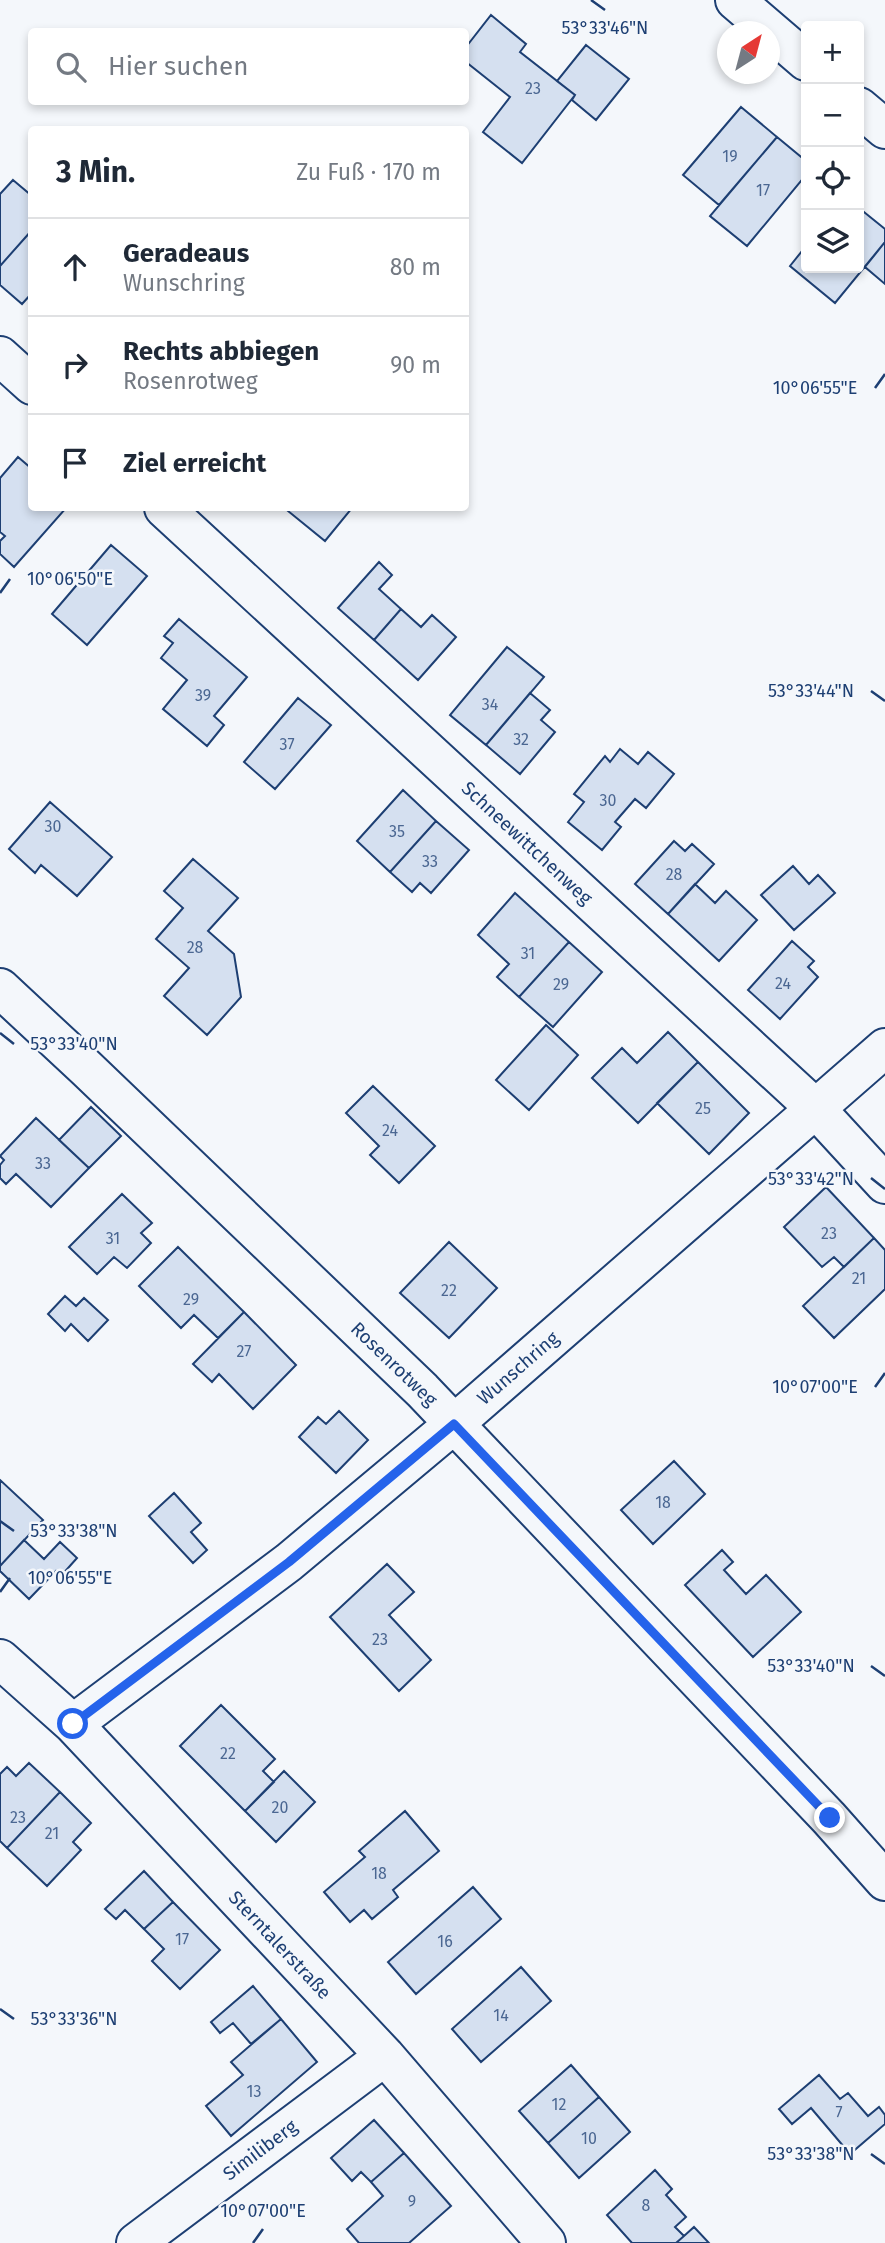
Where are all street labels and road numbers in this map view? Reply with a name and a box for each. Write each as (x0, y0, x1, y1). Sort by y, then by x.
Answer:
street label: Schneewittchenweg (457, 776, 597, 910)
street label: Rosenrotweg (346, 1317, 442, 1411)
street label: Wunschring (473, 1326, 564, 1410)
street label: Sterntalerstraße (224, 1886, 336, 2004)
street label: Similiberg (218, 2115, 302, 2185)

